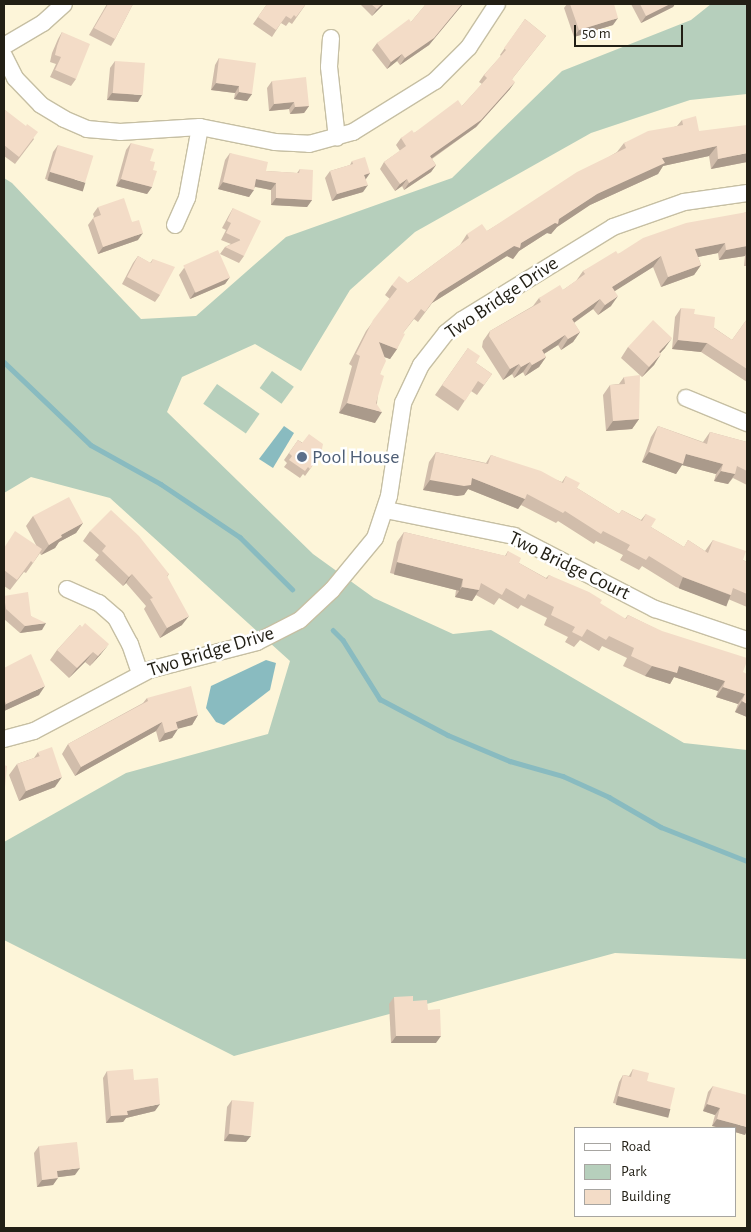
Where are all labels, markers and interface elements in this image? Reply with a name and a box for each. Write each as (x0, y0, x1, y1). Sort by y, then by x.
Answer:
scale bar (576, 15, 685, 47)
text: 50 m (582, 26, 611, 41)
street label: Two Bridge Drive (441, 251, 563, 345)
place label: Pool House (312, 445, 399, 469)
marker: Pool House (296, 451, 308, 463)
street label: Two Bridge Court (504, 526, 634, 606)
street label: Two Bridge Drive (145, 621, 277, 683)
legend (574, 1127, 736, 1217)
text: Road (621, 1139, 651, 1154)
text: Park (621, 1164, 647, 1179)
text: Building (621, 1189, 671, 1204)

